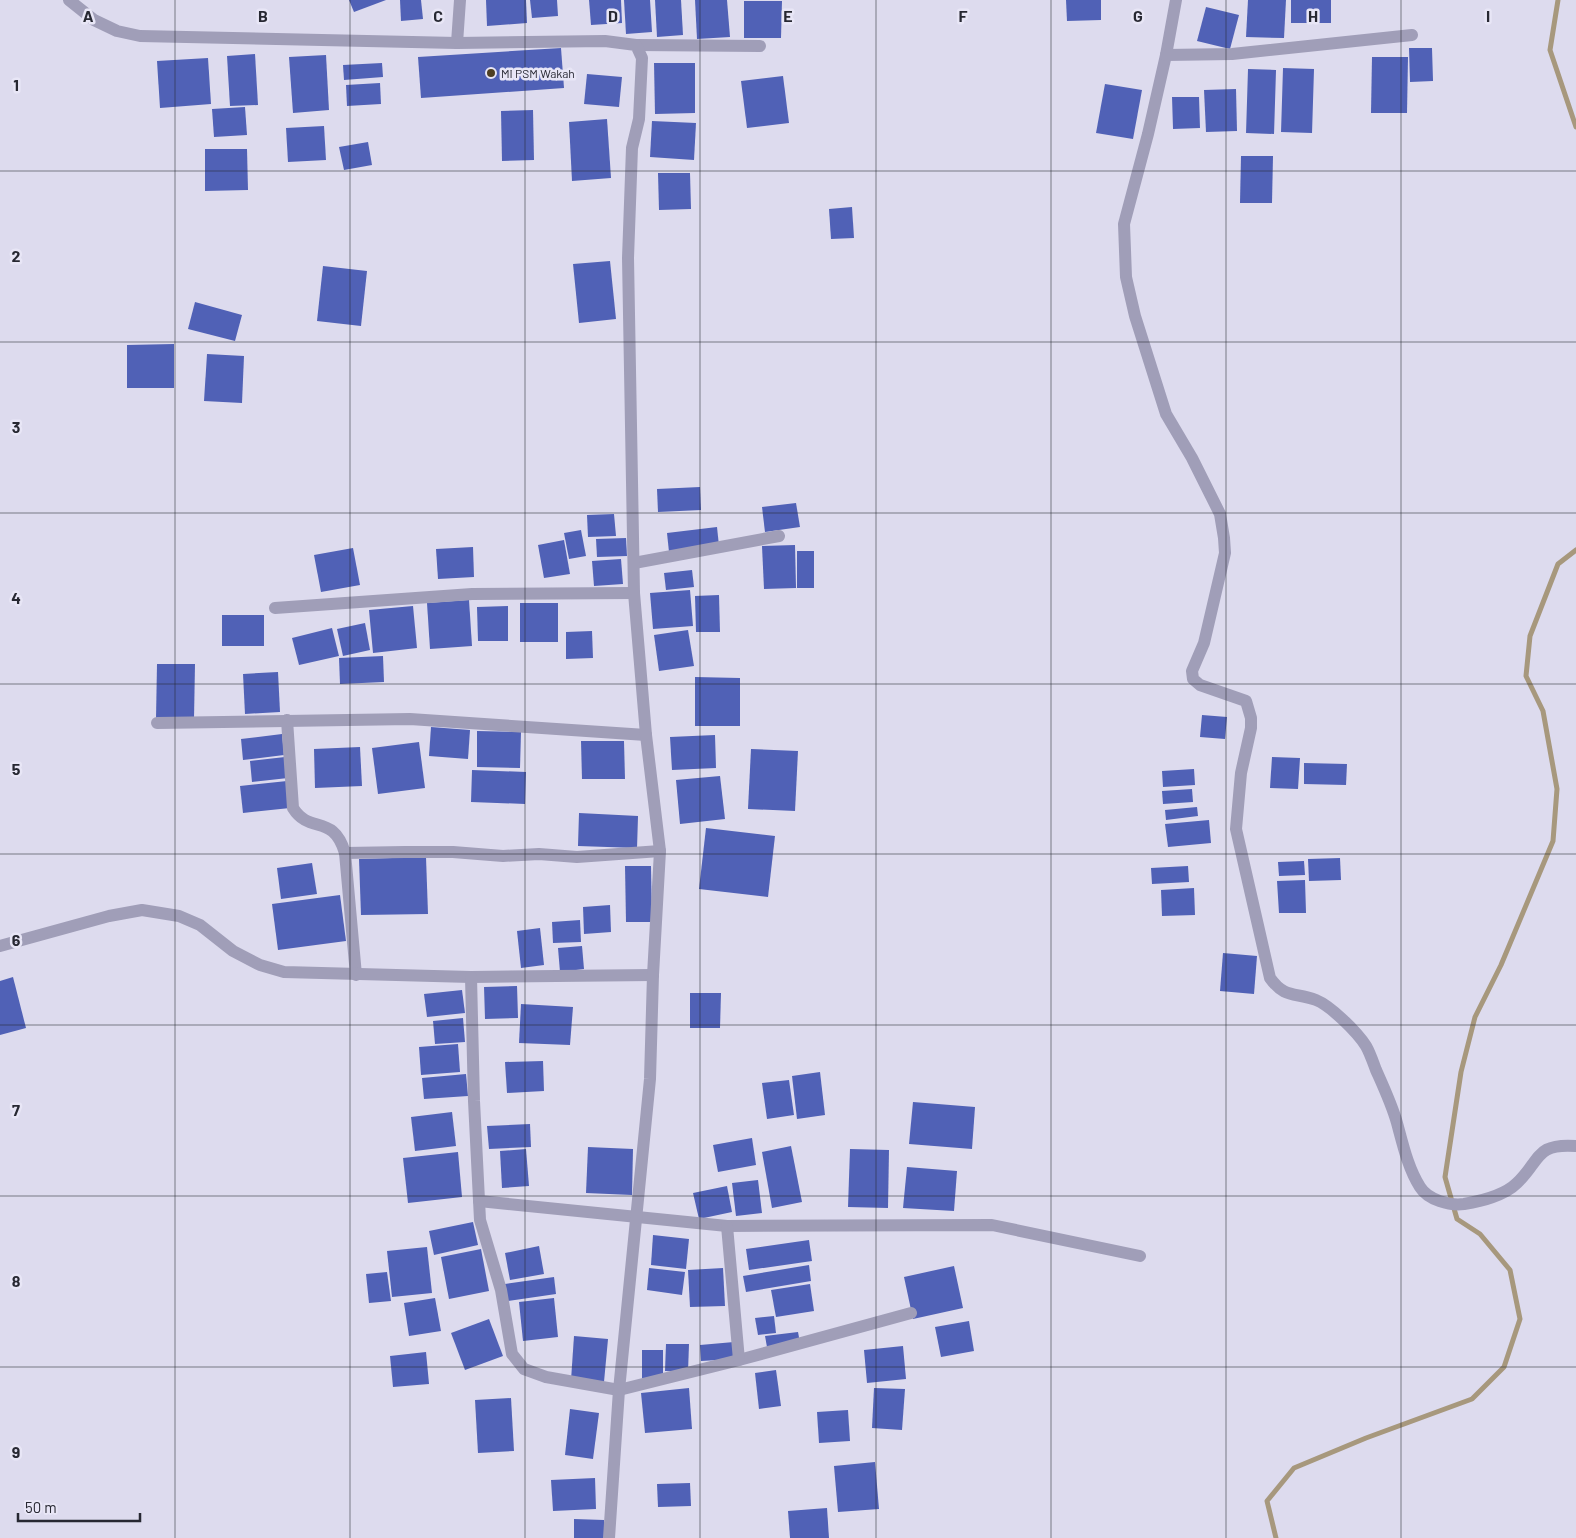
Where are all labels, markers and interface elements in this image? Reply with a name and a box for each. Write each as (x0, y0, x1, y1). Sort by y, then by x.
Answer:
text: A (83, 6, 94, 25)
text: B (258, 6, 268, 25)
text: C (433, 6, 443, 25)
text: D (608, 6, 618, 25)
text: E (783, 6, 793, 25)
text: F (959, 6, 968, 25)
text: G (1133, 6, 1143, 25)
text: H (1308, 6, 1318, 25)
text: I (1486, 6, 1490, 25)
place label: MI PSM Wakah (501, 66, 575, 80)
marker: MI PSM Wakah (485, 67, 497, 79)
text: 1 (13, 75, 19, 94)
text: 2 (12, 246, 21, 265)
text: 3 (12, 417, 20, 436)
text: 4 (11, 588, 21, 607)
text: 5 (12, 759, 21, 778)
text: 6 (12, 930, 21, 949)
text: 7 (12, 1100, 20, 1119)
text: 8 (12, 1271, 21, 1290)
text: 9 (12, 1442, 20, 1461)
scale bar (18, 1490, 140, 1522)
text: 50 m (25, 1498, 57, 1516)

